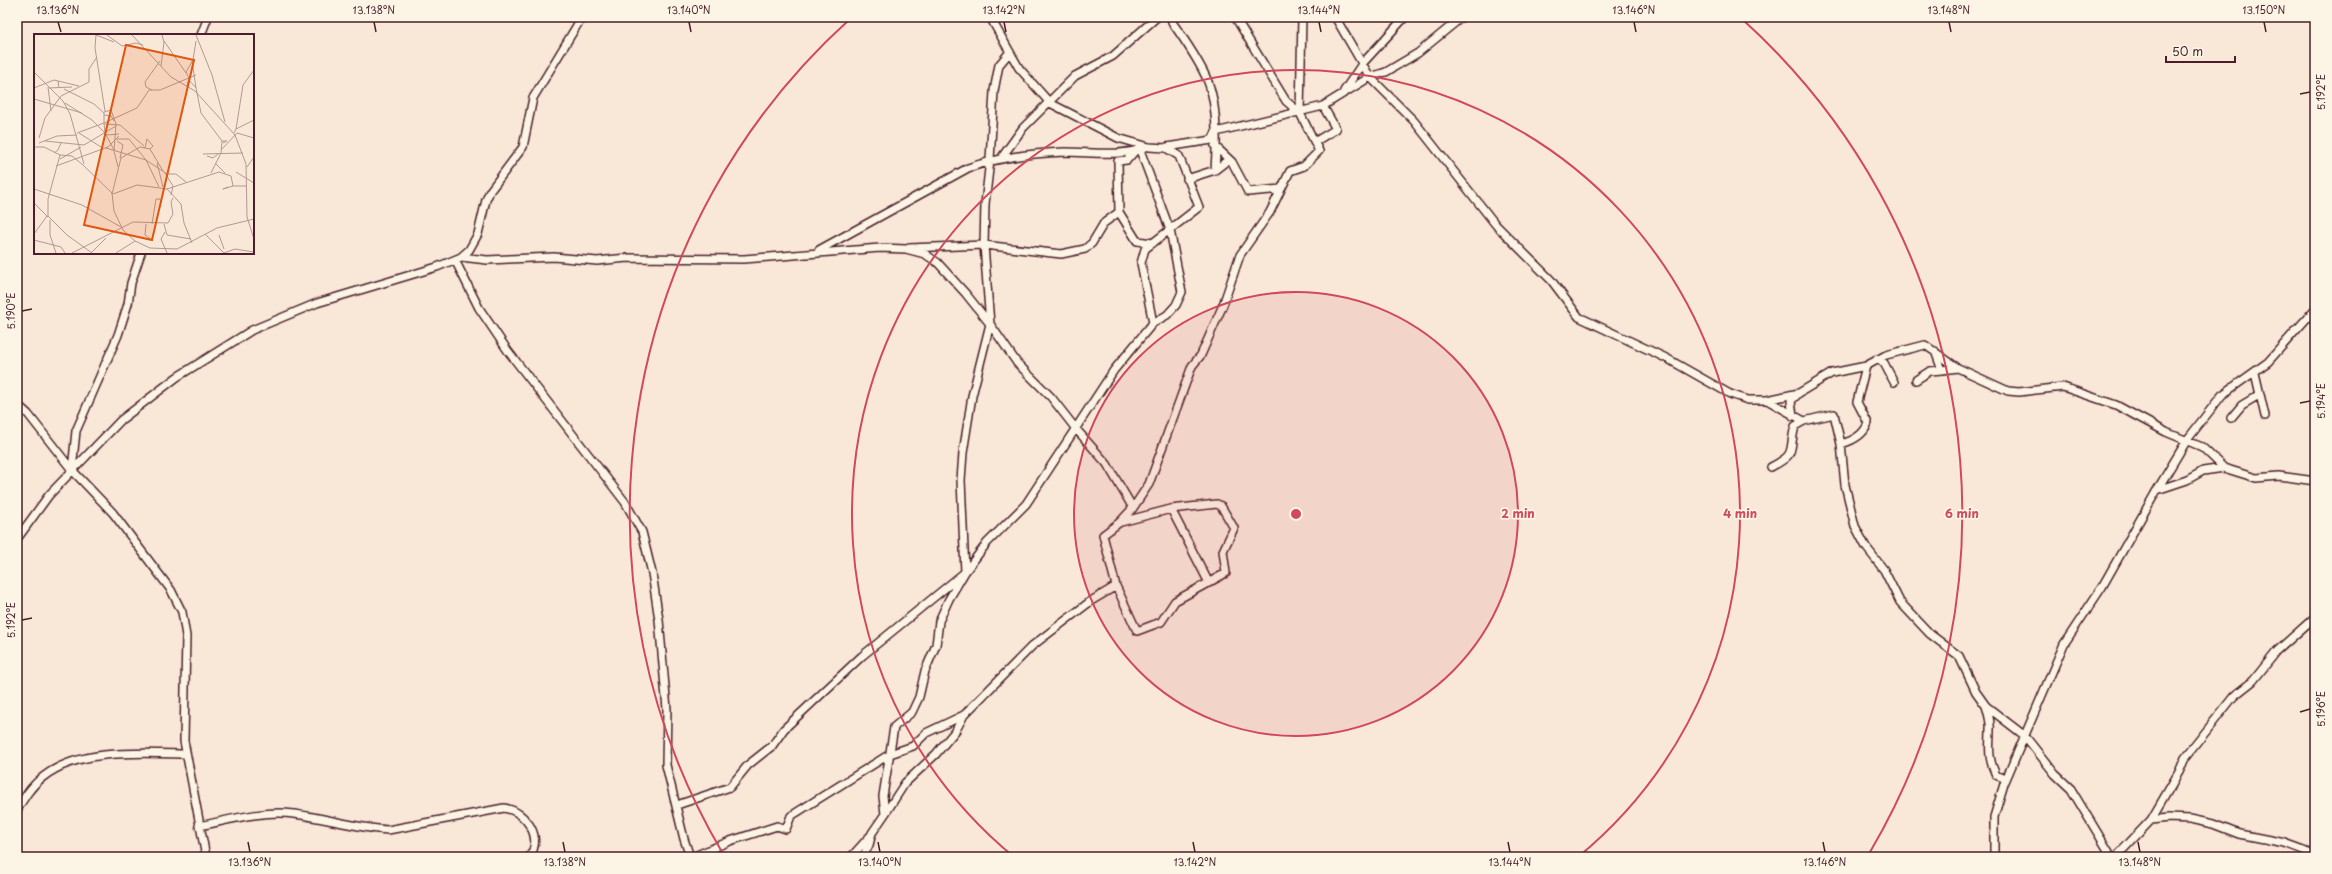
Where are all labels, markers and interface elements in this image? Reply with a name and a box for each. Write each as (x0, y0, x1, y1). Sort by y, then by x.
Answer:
text: 13.136°N (37, 2, 80, 17)
text: 13.138°N (353, 2, 395, 17)
text: 13.140°N (667, 2, 711, 17)
text: 13.142°N (983, 2, 1025, 17)
text: 13.144°N (1298, 2, 1340, 17)
text: 13.146°N (1613, 2, 1656, 17)
text: 13.148°N (1928, 2, 1970, 17)
text: 13.150°N (2243, 2, 2286, 17)
inset map (34, 34, 254, 254)
scale bar (2166, 38, 2235, 64)
text: 50 m (2172, 42, 2203, 60)
text: 5.192°E (2313, 74, 2328, 110)
text: 5.190°E (3, 293, 18, 329)
text: 5.194°E (2313, 383, 2328, 419)
text: 2 min (1501, 504, 1535, 522)
text: 4 min (1723, 504, 1757, 522)
text: 6 min (1945, 504, 1979, 522)
centre of rings (1289, 507, 1303, 521)
text: 5.192°E (3, 602, 18, 638)
text: 5.196°E (2313, 691, 2328, 727)
text: 13.136°N (229, 854, 272, 869)
text: 13.138°N (544, 854, 586, 869)
text: 13.140°N (858, 854, 902, 869)
text: 13.142°N (1174, 854, 1216, 869)
text: 13.144°N (1489, 854, 1531, 869)
text: 13.146°N (1804, 854, 1847, 869)
text: 13.148°N (2119, 854, 2161, 869)

